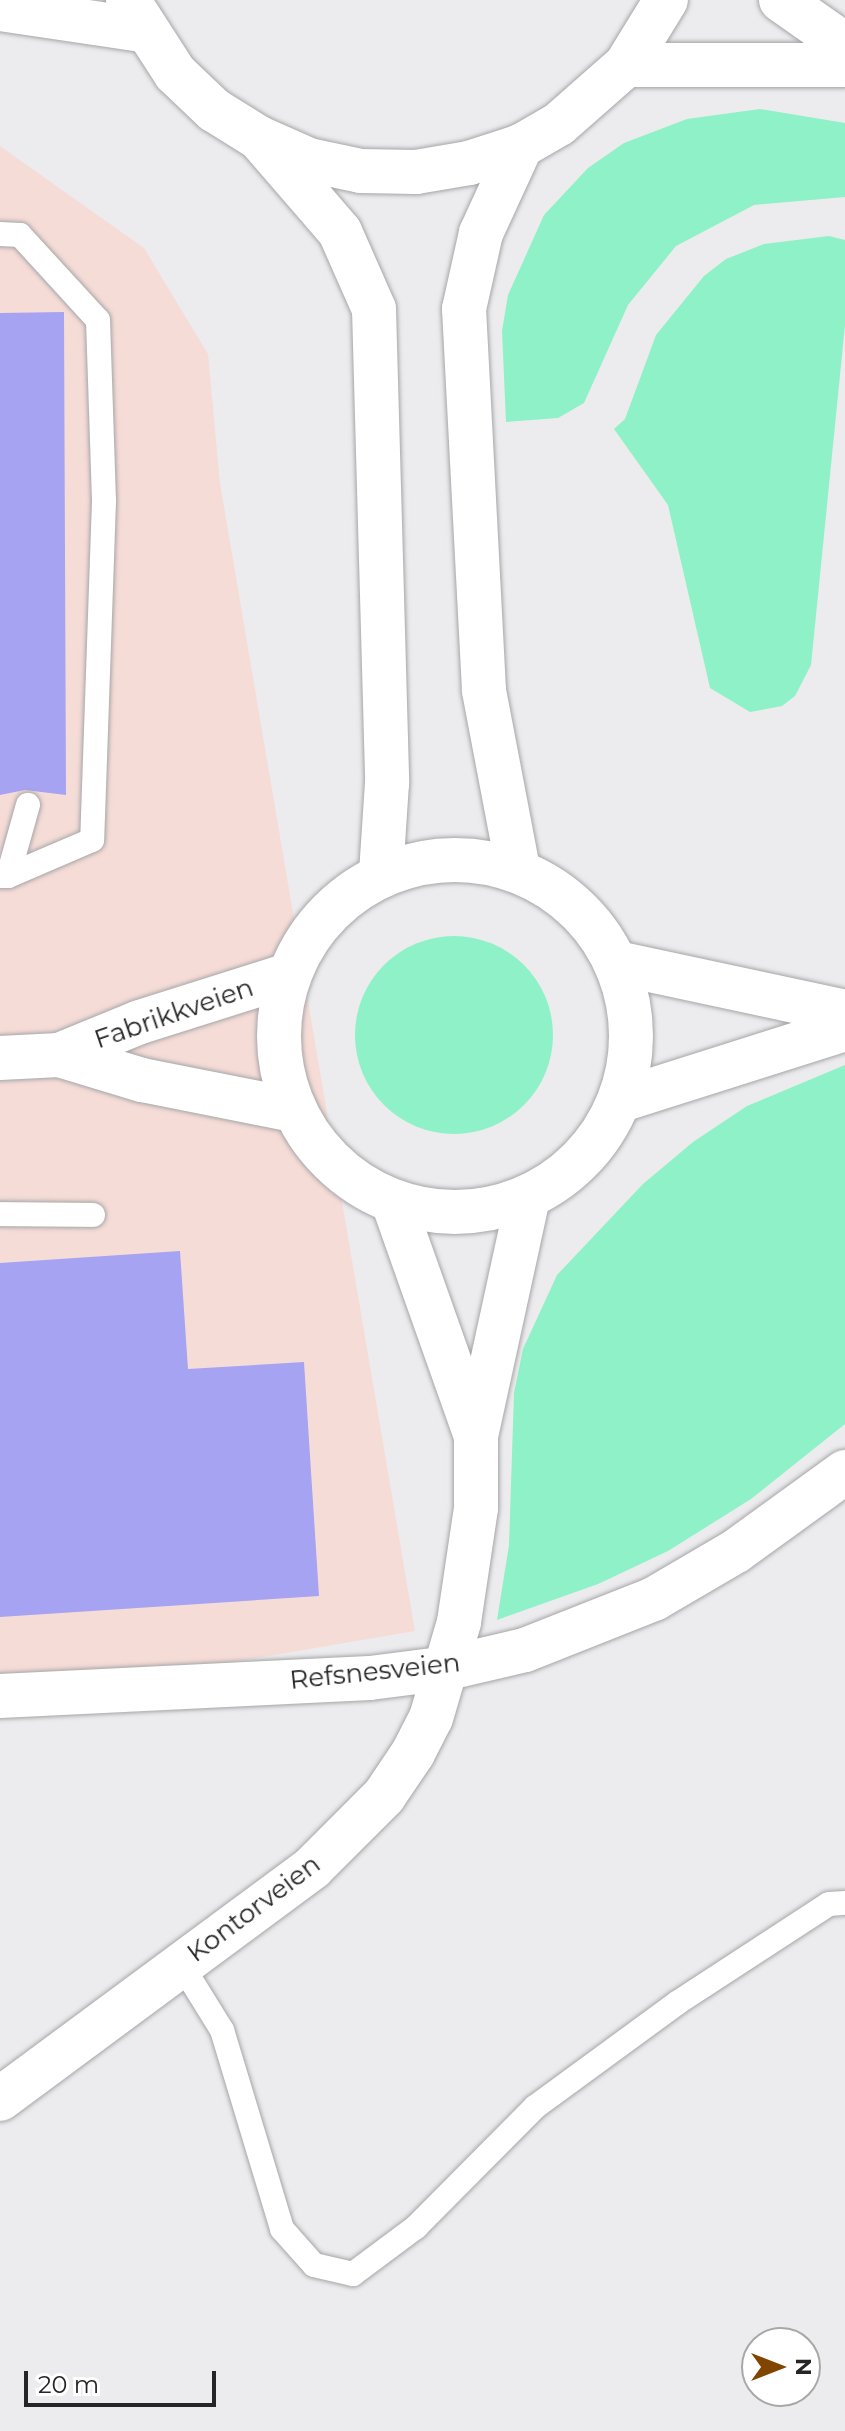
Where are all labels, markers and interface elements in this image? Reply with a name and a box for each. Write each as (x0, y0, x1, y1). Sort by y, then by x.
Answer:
street label: Fabrikkveien (90, 972, 258, 1056)
street label: Refsnesveien (288, 1648, 462, 1696)
street label: Kontorveien (181, 1849, 327, 1969)
north arrow (741, 2327, 821, 2407)
scale bar (28, 2355, 220, 2405)
text: N (790, 2358, 817, 2376)
text: 20 m (38, 2370, 99, 2399)

